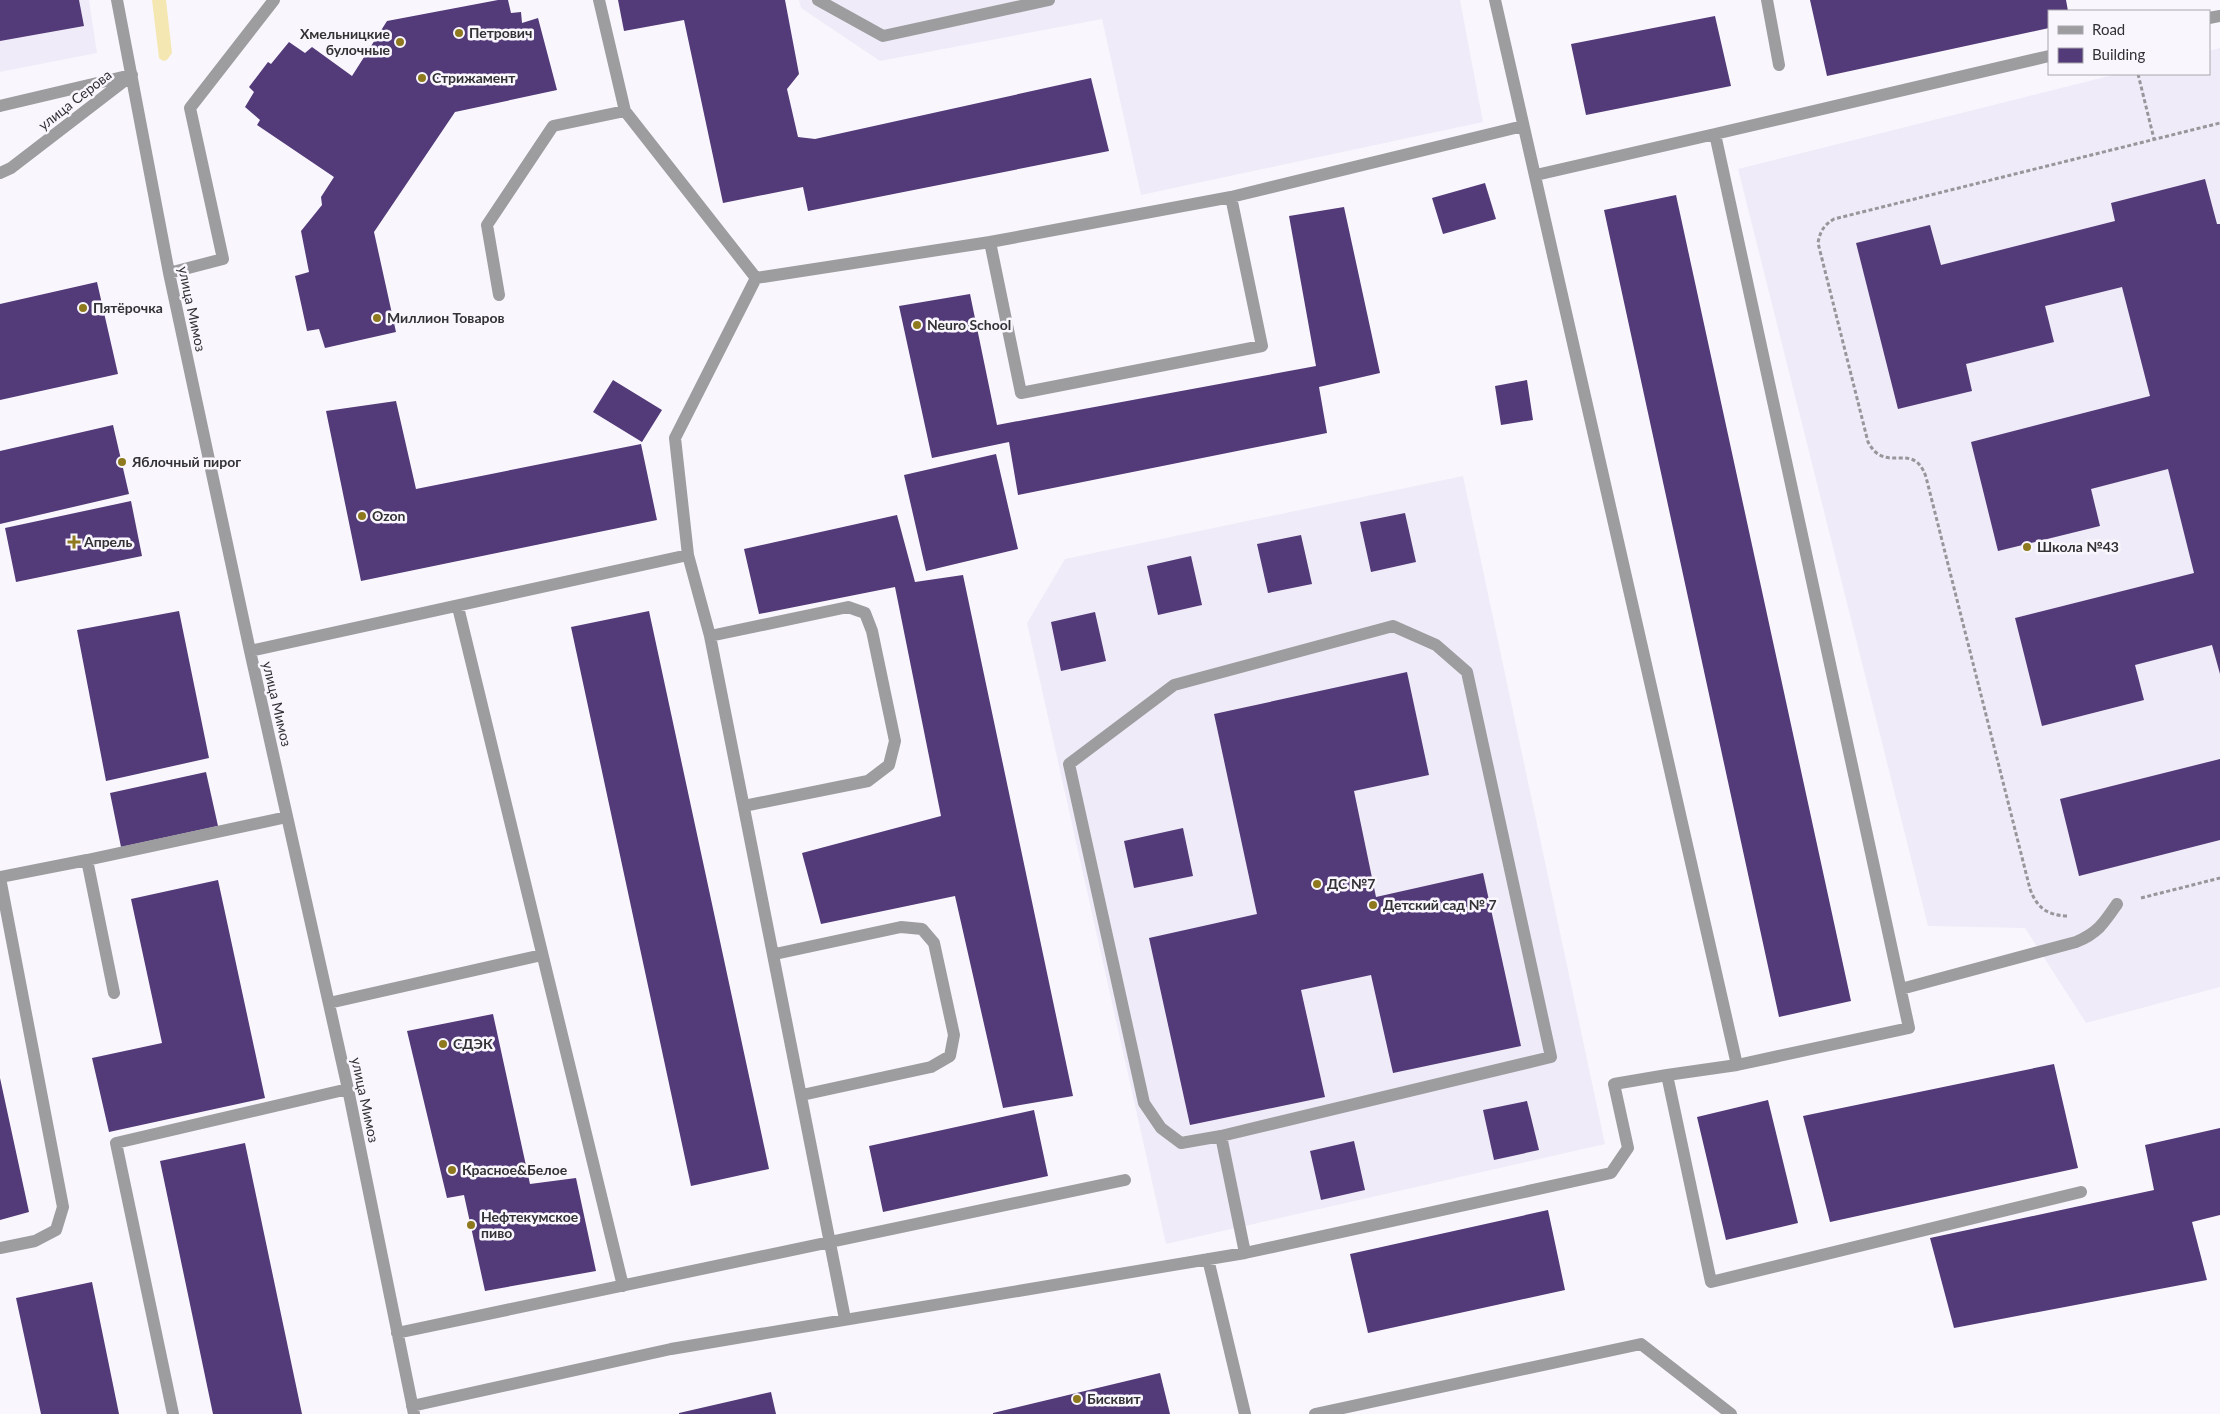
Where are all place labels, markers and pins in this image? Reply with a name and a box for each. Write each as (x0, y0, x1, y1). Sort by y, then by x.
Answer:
place label: Петрович (469, 24, 532, 41)
place label: Хмельницкие булочные (300, 25, 391, 58)
marker: Петрович (453, 27, 465, 39)
marker: Хмельницкие булочные (394, 36, 406, 48)
place label: Стрижамент (432, 69, 516, 86)
marker: Стрижамент (416, 72, 428, 84)
place label: Пятёрочка (93, 299, 163, 316)
marker: Пятёрочка (77, 302, 89, 314)
place label: Миллион Товаров (387, 309, 505, 326)
marker: Миллион Товаров (371, 312, 383, 324)
place label: Neuro School (927, 316, 1011, 333)
marker: Neuro School (911, 319, 923, 331)
place label: Яблочный пирог (131, 453, 241, 470)
marker: Яблочный пирог (116, 456, 128, 468)
place label: Ozon (372, 507, 406, 524)
marker: Ozon (356, 510, 368, 522)
place label: Апрель (83, 533, 132, 550)
marker: Апрель (68, 536, 80, 548)
place label: Школа №43 (2037, 538, 2119, 555)
marker: Школа №43 (2021, 541, 2033, 553)
place label: ДС №7 (1327, 875, 1375, 892)
marker: ДС №7 (1311, 878, 1323, 890)
place label: Детский сад № 7 (1383, 896, 1497, 913)
marker: Детский сад № 7 (1367, 899, 1379, 911)
place label: СДЭК (453, 1035, 493, 1052)
marker: СДЭК (437, 1038, 449, 1050)
place label: Красное&Белое (462, 1161, 568, 1178)
marker: Красное&Белое (446, 1164, 458, 1176)
place label: Нефтекумское пиво (481, 1208, 579, 1241)
marker: Нефтекумское пиво (465, 1219, 477, 1231)
place label: Бисквит (1087, 1390, 1141, 1407)
marker: Бисквит (1071, 1393, 1083, 1405)

